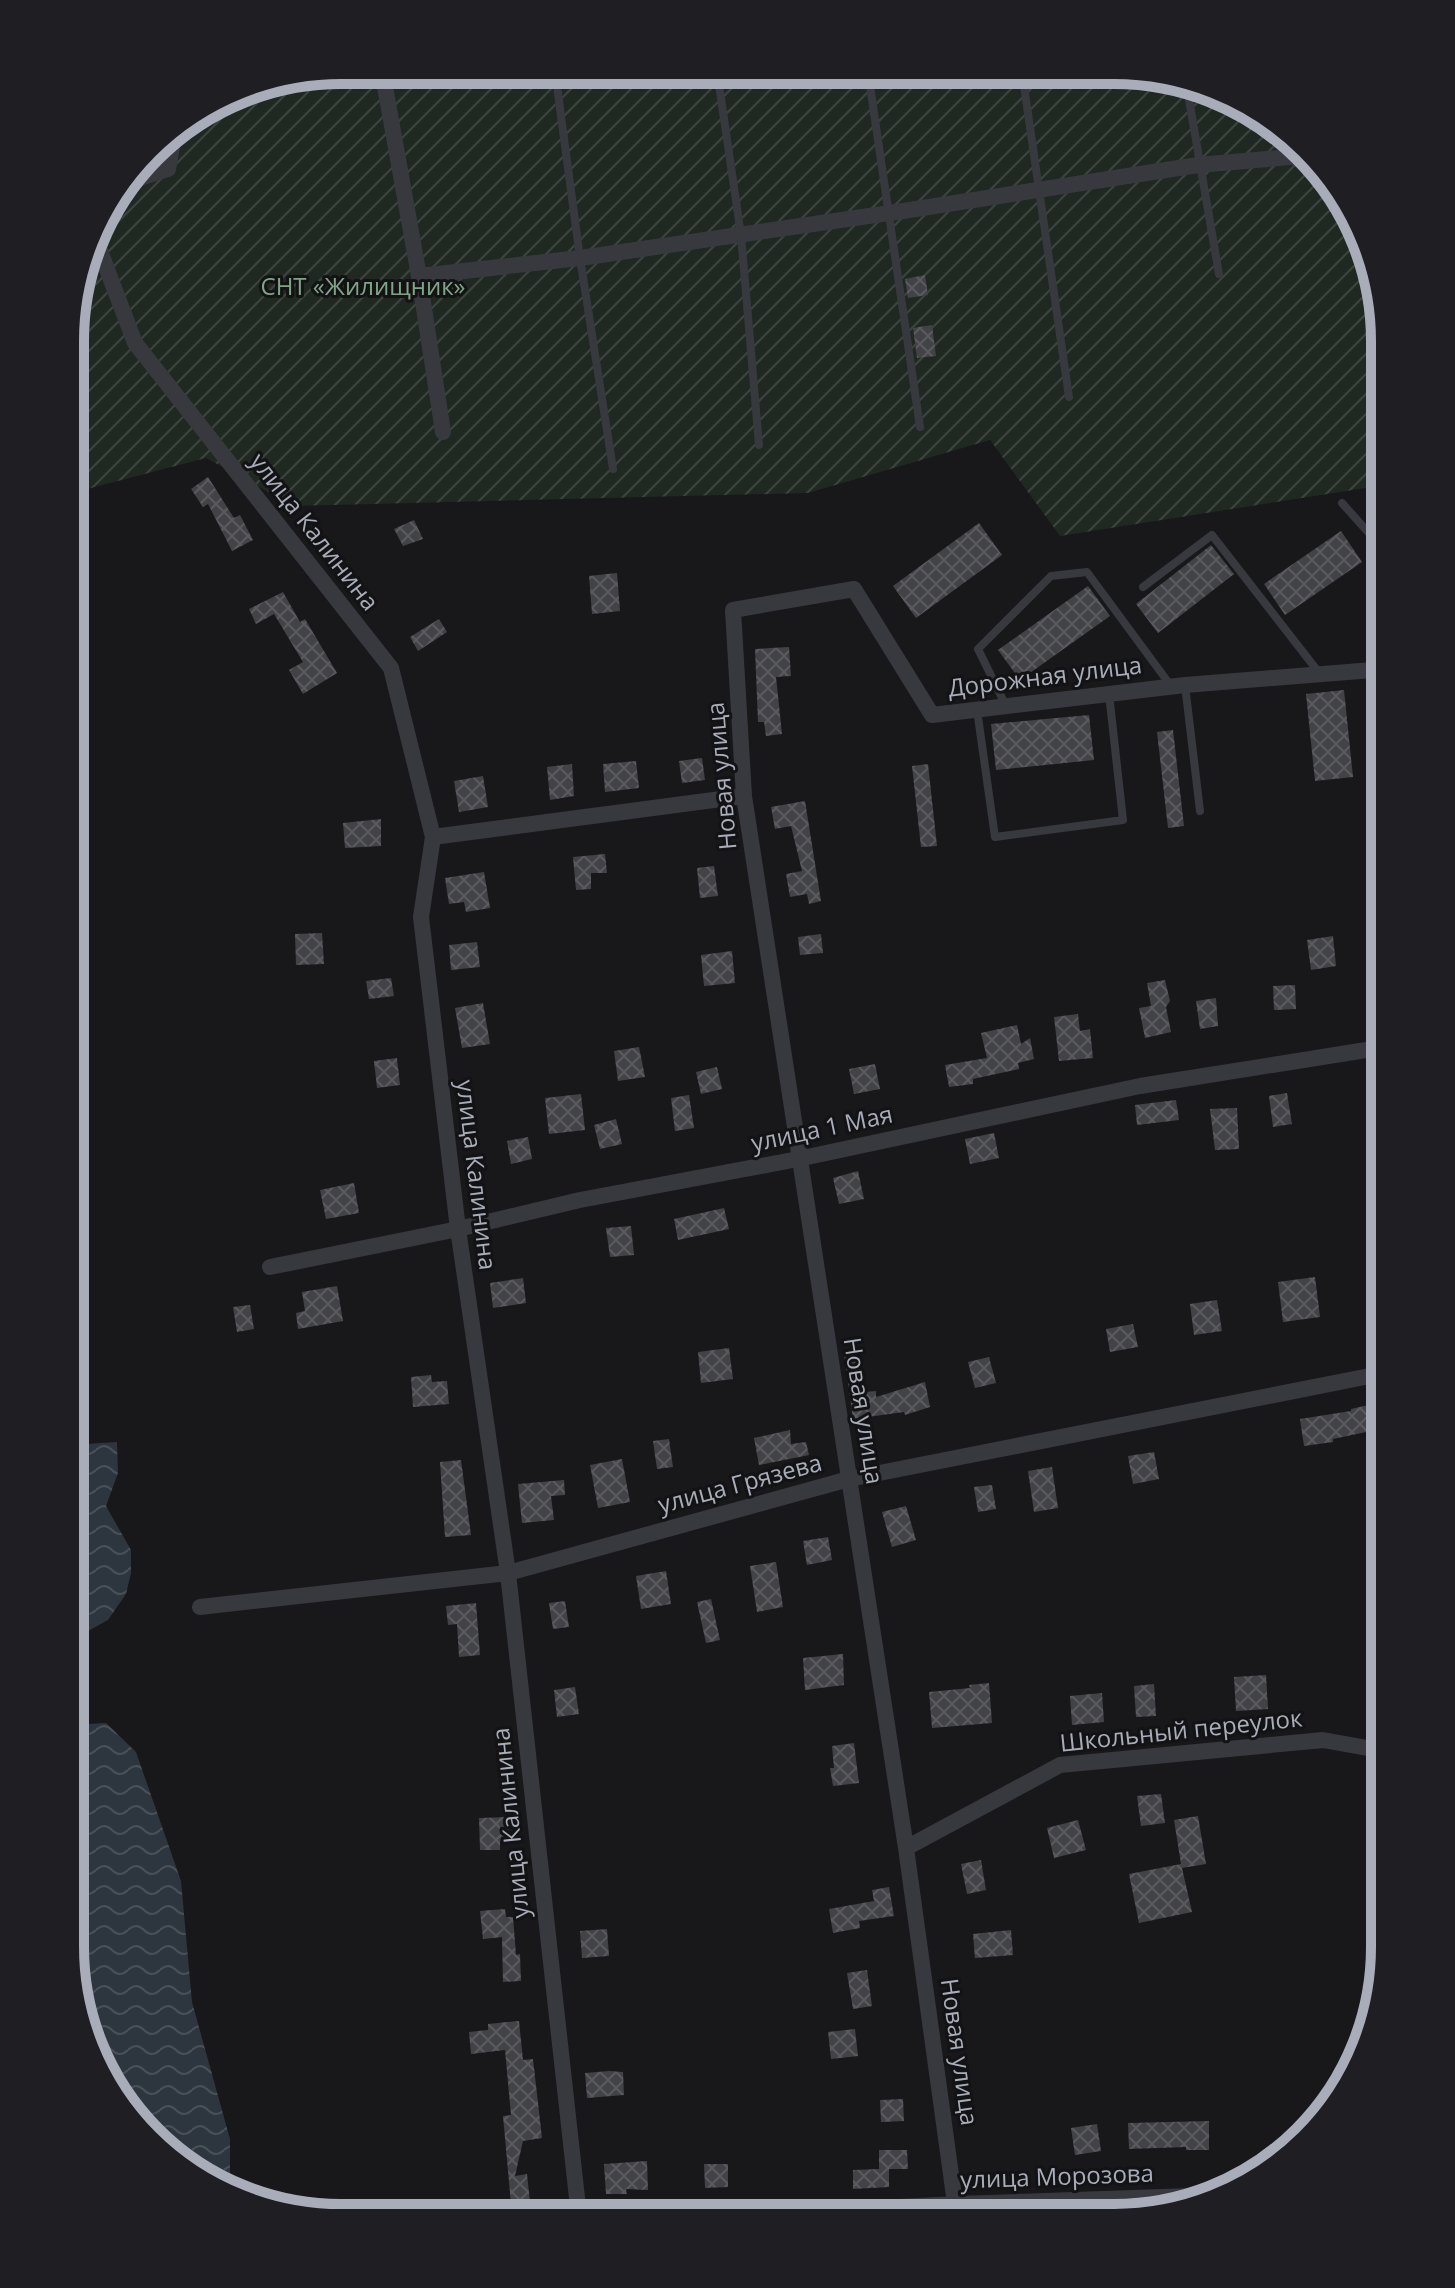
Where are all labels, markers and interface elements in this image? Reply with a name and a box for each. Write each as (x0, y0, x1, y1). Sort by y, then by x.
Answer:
park label: СНТ «Жилищник» (261, 269, 465, 302)
street label: улица Калинина (243, 445, 387, 617)
street label: Дорожная улица (946, 647, 1144, 704)
street label: Новая улица (698, 701, 743, 851)
street label: улица Калинина (449, 1078, 506, 1272)
street label: улица 1 Мая (748, 1096, 895, 1159)
street label: Новая улица (837, 1335, 892, 1487)
street label: улица Грязева (654, 1445, 825, 1520)
street label: Школьный переулок (1058, 1700, 1304, 1759)
street label: улица Калинина (483, 1726, 536, 1920)
street label: Новая улица (934, 1976, 987, 2127)
street label: улица Морозова (959, 2156, 1154, 2195)

